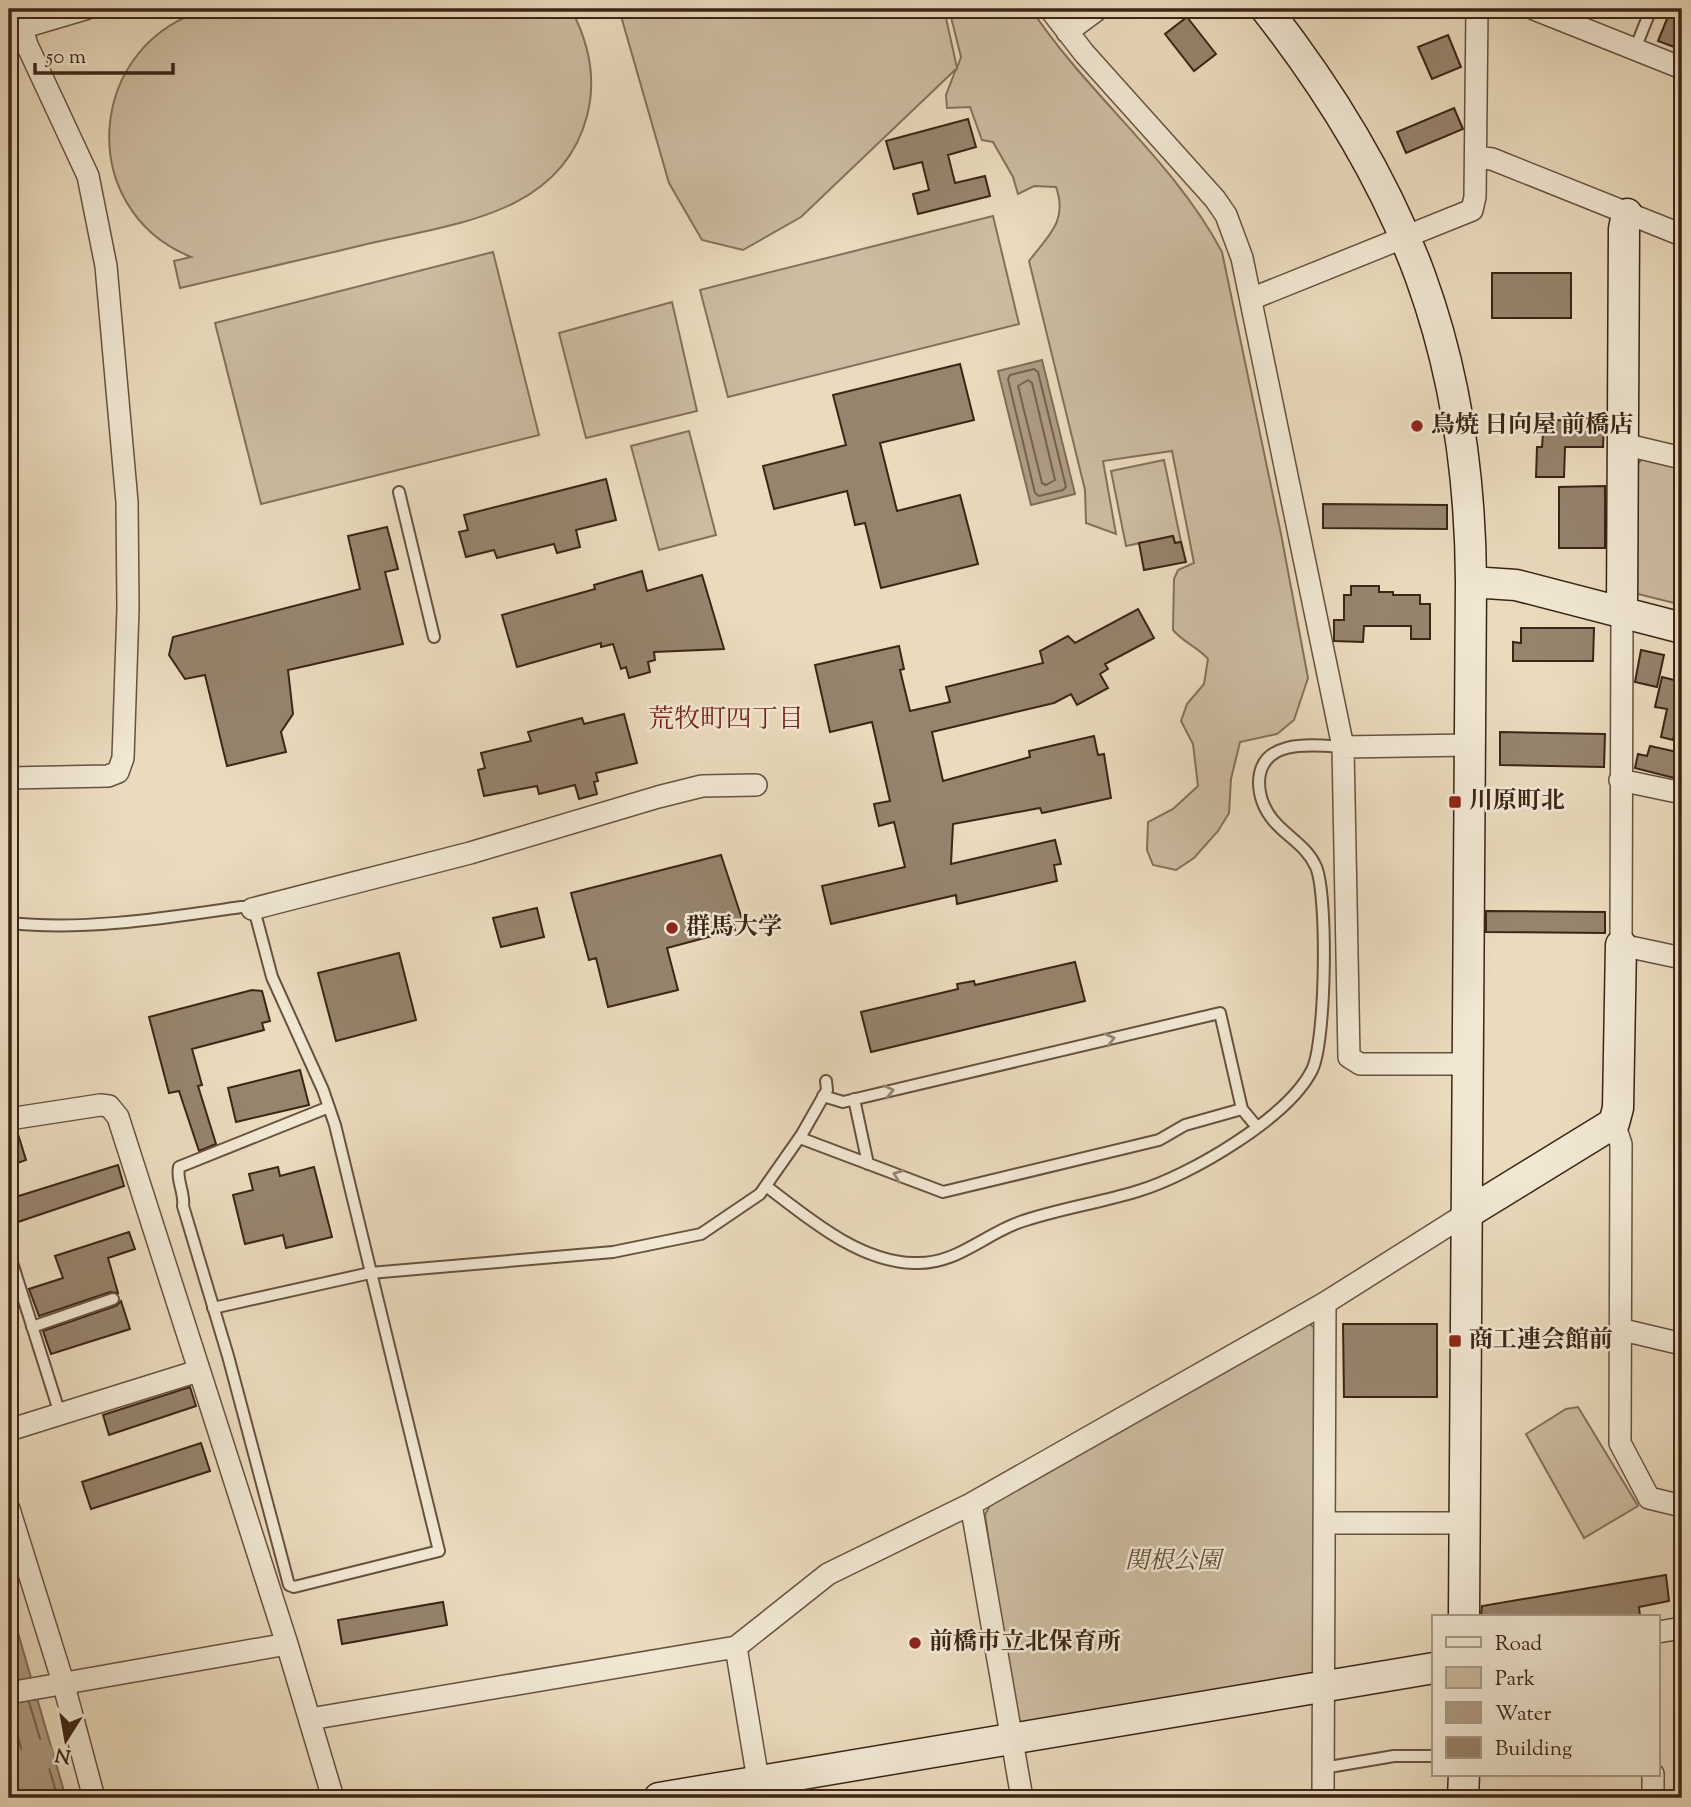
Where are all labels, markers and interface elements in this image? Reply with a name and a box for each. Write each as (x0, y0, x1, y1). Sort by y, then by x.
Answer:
scale bar (35, 32, 173, 76)
text: 50 m (45, 43, 86, 73)
place label: 鳥焼 日向屋 前橋店 (1431, 409, 1633, 443)
marker: 鳥焼 日向屋 前橋店 (1409, 418, 1425, 434)
district label: 荒牧町四丁目 (648, 702, 804, 739)
place label: 川原町北 (1469, 785, 1565, 819)
marker: 川原町北 (1447, 794, 1463, 810)
place label: 群馬大学 (686, 911, 782, 945)
marker: 群馬大学 (664, 920, 680, 936)
one-way arrow (1104, 1033, 1116, 1047)
one-way arrow (883, 1085, 895, 1099)
one-way arrow (892, 1170, 904, 1184)
place label: 商工連会館前 (1469, 1324, 1613, 1358)
marker: 商工連会館前 (1447, 1333, 1463, 1349)
park label: 関根公園 (1125, 1545, 1225, 1579)
legend (1432, 1615, 1660, 1776)
place label: 前橋市立北保育所 (929, 1626, 1121, 1660)
text: Road (1495, 1630, 1542, 1660)
marker: 前橋市立北保育所 (907, 1635, 923, 1651)
text: Park (1495, 1665, 1536, 1695)
text: Water (1495, 1700, 1552, 1730)
north arrow (32, 1706, 102, 1776)
text: Building (1495, 1735, 1572, 1765)
text: N (53, 1740, 73, 1769)

